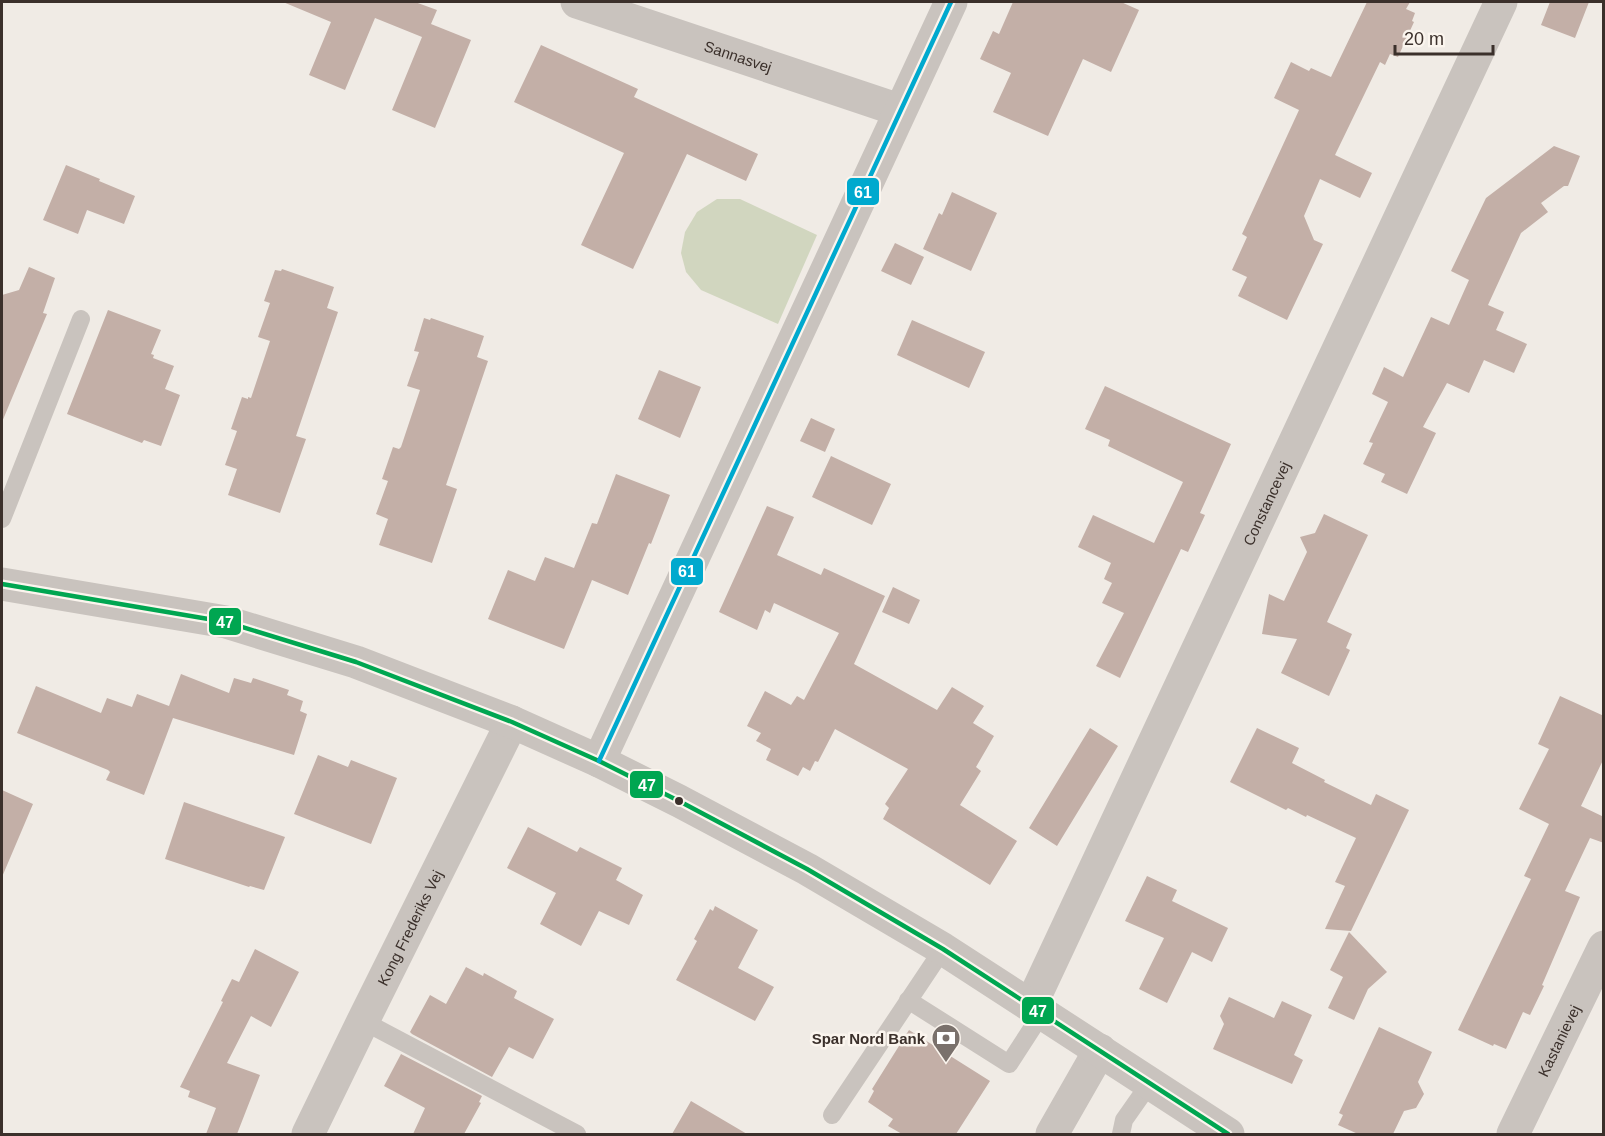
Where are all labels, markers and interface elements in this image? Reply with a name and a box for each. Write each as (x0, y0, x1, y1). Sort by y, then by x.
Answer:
scale bar (1395, 18, 1492, 56)
text: 20 m (1404, 29, 1444, 49)
street label: Sannasvej (702, 37, 774, 75)
line badge: 61 (846, 177, 880, 206)
text: 61 (854, 184, 872, 201)
street label: Constancevej (1239, 459, 1293, 548)
line badge: 61 (670, 557, 704, 586)
text: 61 (678, 563, 696, 580)
line badge: 47 (208, 607, 242, 636)
text: 47 (216, 614, 234, 631)
line badge: 47 (629, 770, 664, 799)
text: 47 (638, 777, 656, 794)
unlabelled marker (673, 795, 685, 807)
street label: Kong Frederiks Vej (374, 867, 445, 988)
line badge: 47 (1021, 996, 1055, 1025)
street label: Kastanievej (1534, 1002, 1583, 1079)
text: 47 (1029, 1003, 1047, 1020)
bank icon: Spar Nord Bank (930, 1022, 962, 1064)
place label: Spar Nord Bank (812, 1030, 926, 1047)

